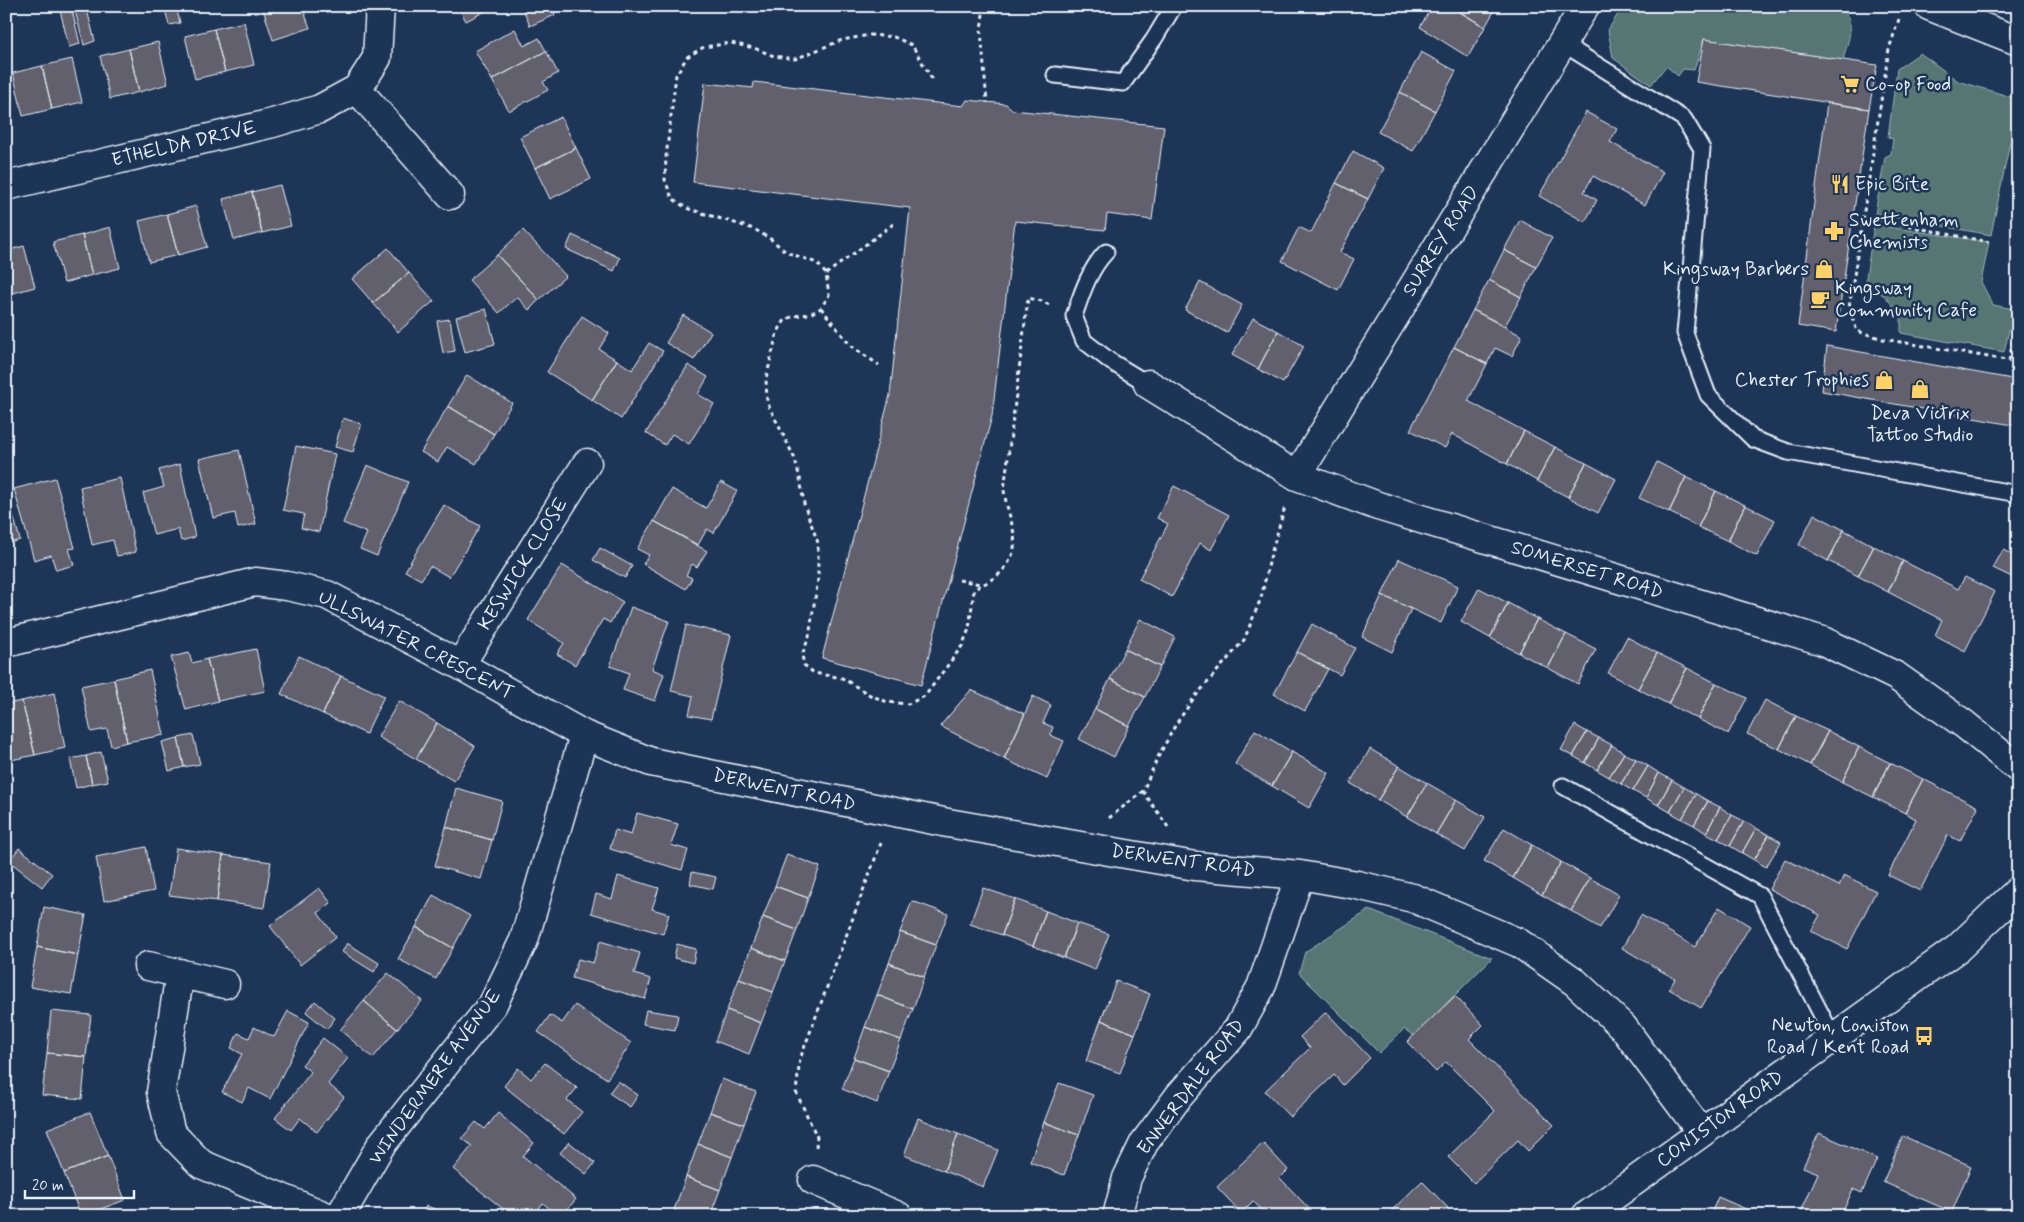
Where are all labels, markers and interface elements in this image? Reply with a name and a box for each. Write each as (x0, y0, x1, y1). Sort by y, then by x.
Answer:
place label: Co-op Food (1865, 72, 1951, 97)
supermarket icon: Co-op Food (1839, 73, 1861, 95)
street label: ETHELDA DRIVE (109, 115, 259, 173)
place label: Epic Bite (1855, 172, 1929, 197)
restaurant icon: Epic Bite (1829, 173, 1851, 195)
street label: SURREY ROAD (1397, 181, 1485, 301)
place label: Swettenham Chemists (1849, 208, 1959, 255)
pharmacy icon: Swettenham Chemists (1823, 220, 1845, 242)
place label: Kingsway Barbers (1663, 257, 1809, 284)
shop icon: Kingsway Barbers (1813, 258, 1835, 280)
place label: Kingsway Community Cafe (1835, 276, 1977, 323)
cafe icon: Kingsway Community Cafe (1809, 288, 1831, 310)
place label: Chester Trophies (1735, 368, 1869, 393)
shop icon: Chester Trophies (1873, 369, 1895, 391)
shop icon: Deva Victrix Tattoo Studio (1909, 378, 1931, 400)
place label: Deva Victrix Tattoo Studio (1867, 401, 1973, 448)
street label: KESWICK CLOSE (472, 493, 574, 635)
street label: SOMERSET ROAD (1508, 535, 1666, 605)
street label: ULLSWATER CRESCENT (314, 585, 518, 705)
street label: DERWENT ROAD (710, 763, 858, 817)
street label: DERWENT ROAD (1109, 838, 1257, 884)
street label: WINDERMERE AVENUE (363, 984, 507, 1170)
place label: Newton, Coniston Road / Kent Road (1767, 1013, 1909, 1060)
street label: ENNERDALE ROAD (1132, 1014, 1250, 1160)
bus stop icon: Newton, Coniston Road / Kent Road (1913, 1025, 1935, 1047)
street label: CONISTON ROAD (1652, 1065, 1788, 1173)
scale bar (25, 1167, 134, 1199)
text: 20 m (32, 1176, 64, 1196)

